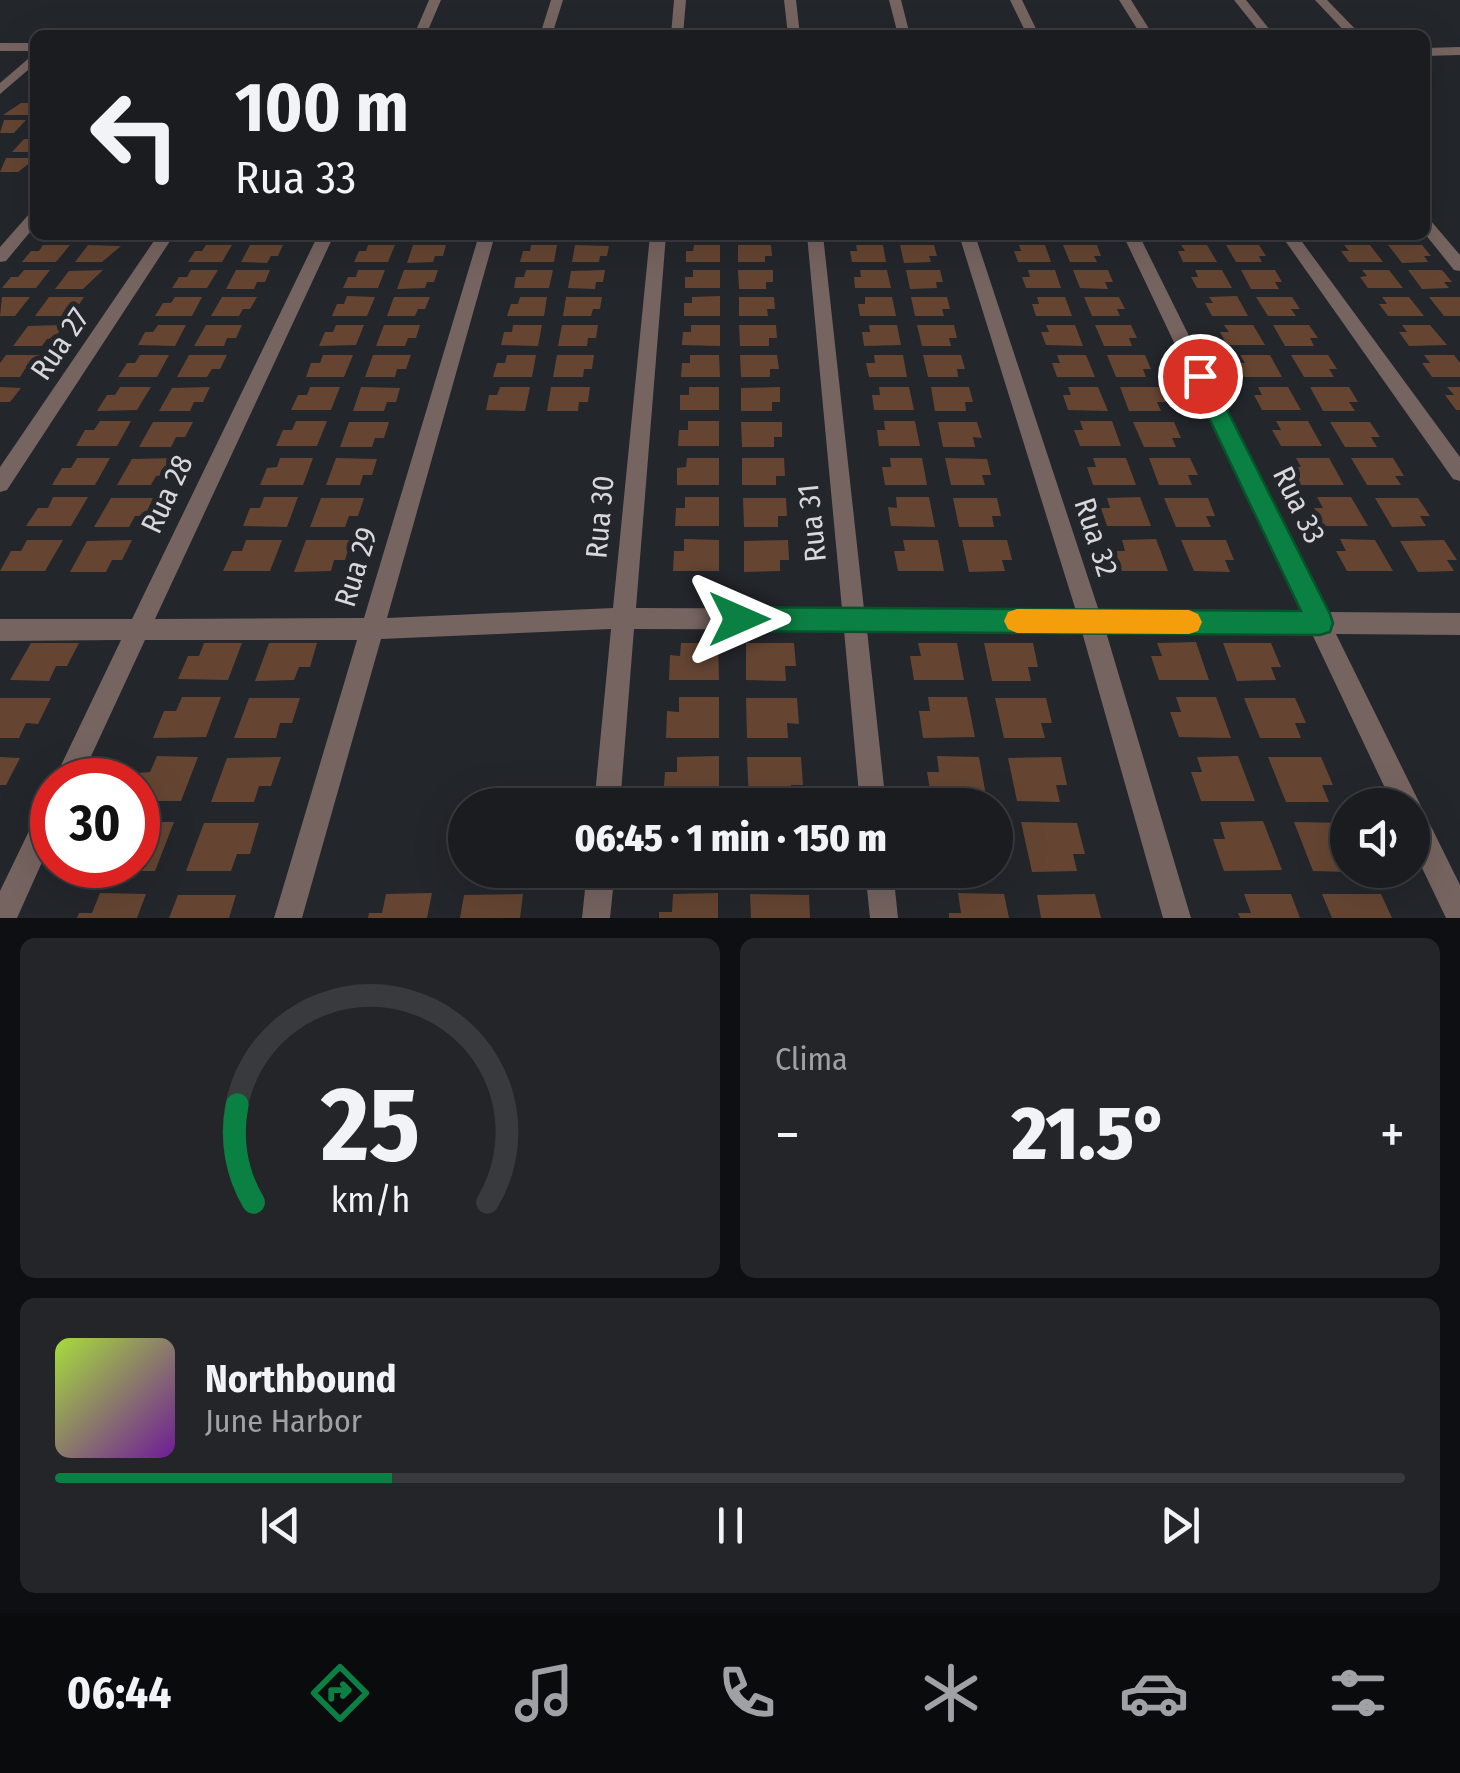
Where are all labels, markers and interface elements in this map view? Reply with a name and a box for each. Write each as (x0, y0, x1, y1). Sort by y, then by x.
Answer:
text: 100 m (235, 66, 409, 150)
icon: left (70, 70, 200, 200)
text: Rua 33 (235, 151, 356, 205)
street label: Rua 27 (23, 301, 97, 387)
pin (1158, 334, 1243, 419)
icon: arrive (1173, 349, 1228, 404)
street label: Rua 28 (133, 449, 201, 539)
street label: Rua 33 (1265, 461, 1333, 549)
street label: Rua 30 (578, 474, 622, 560)
street label: Rua 31 (790, 482, 834, 564)
street label: Rua 32 (1066, 493, 1126, 581)
street label: Rua 29 (327, 523, 385, 611)
position arrow (687, 567, 791, 671)
speed limit sign: 30 (30, 758, 160, 888)
map controls (1330, 788, 1430, 888)
button: sound (1330, 788, 1430, 888)
text: 06:45 · 1 min · 150 m (574, 815, 887, 861)
text: Clima (775, 1040, 848, 1078)
text: 25 (319, 1063, 420, 1188)
text: 21.5° (1012, 1089, 1168, 1179)
text: − (775, 1102, 800, 1168)
text: + (1380, 1102, 1405, 1168)
text: km/h (330, 1179, 410, 1221)
text: Northbound (205, 1356, 397, 1402)
text: June Harbor (205, 1402, 362, 1440)
icon: previous (253, 1498, 308, 1553)
icon: pause (703, 1498, 758, 1553)
icon: next (1153, 1498, 1208, 1553)
icon: directions (305, 1658, 375, 1728)
icon: music (509, 1658, 579, 1728)
icon: phone (712, 1658, 782, 1728)
icon: climate (916, 1658, 986, 1728)
icon: car (1119, 1658, 1189, 1728)
icon: filters (1323, 1658, 1393, 1728)
text: 06:44 (67, 1666, 171, 1720)

